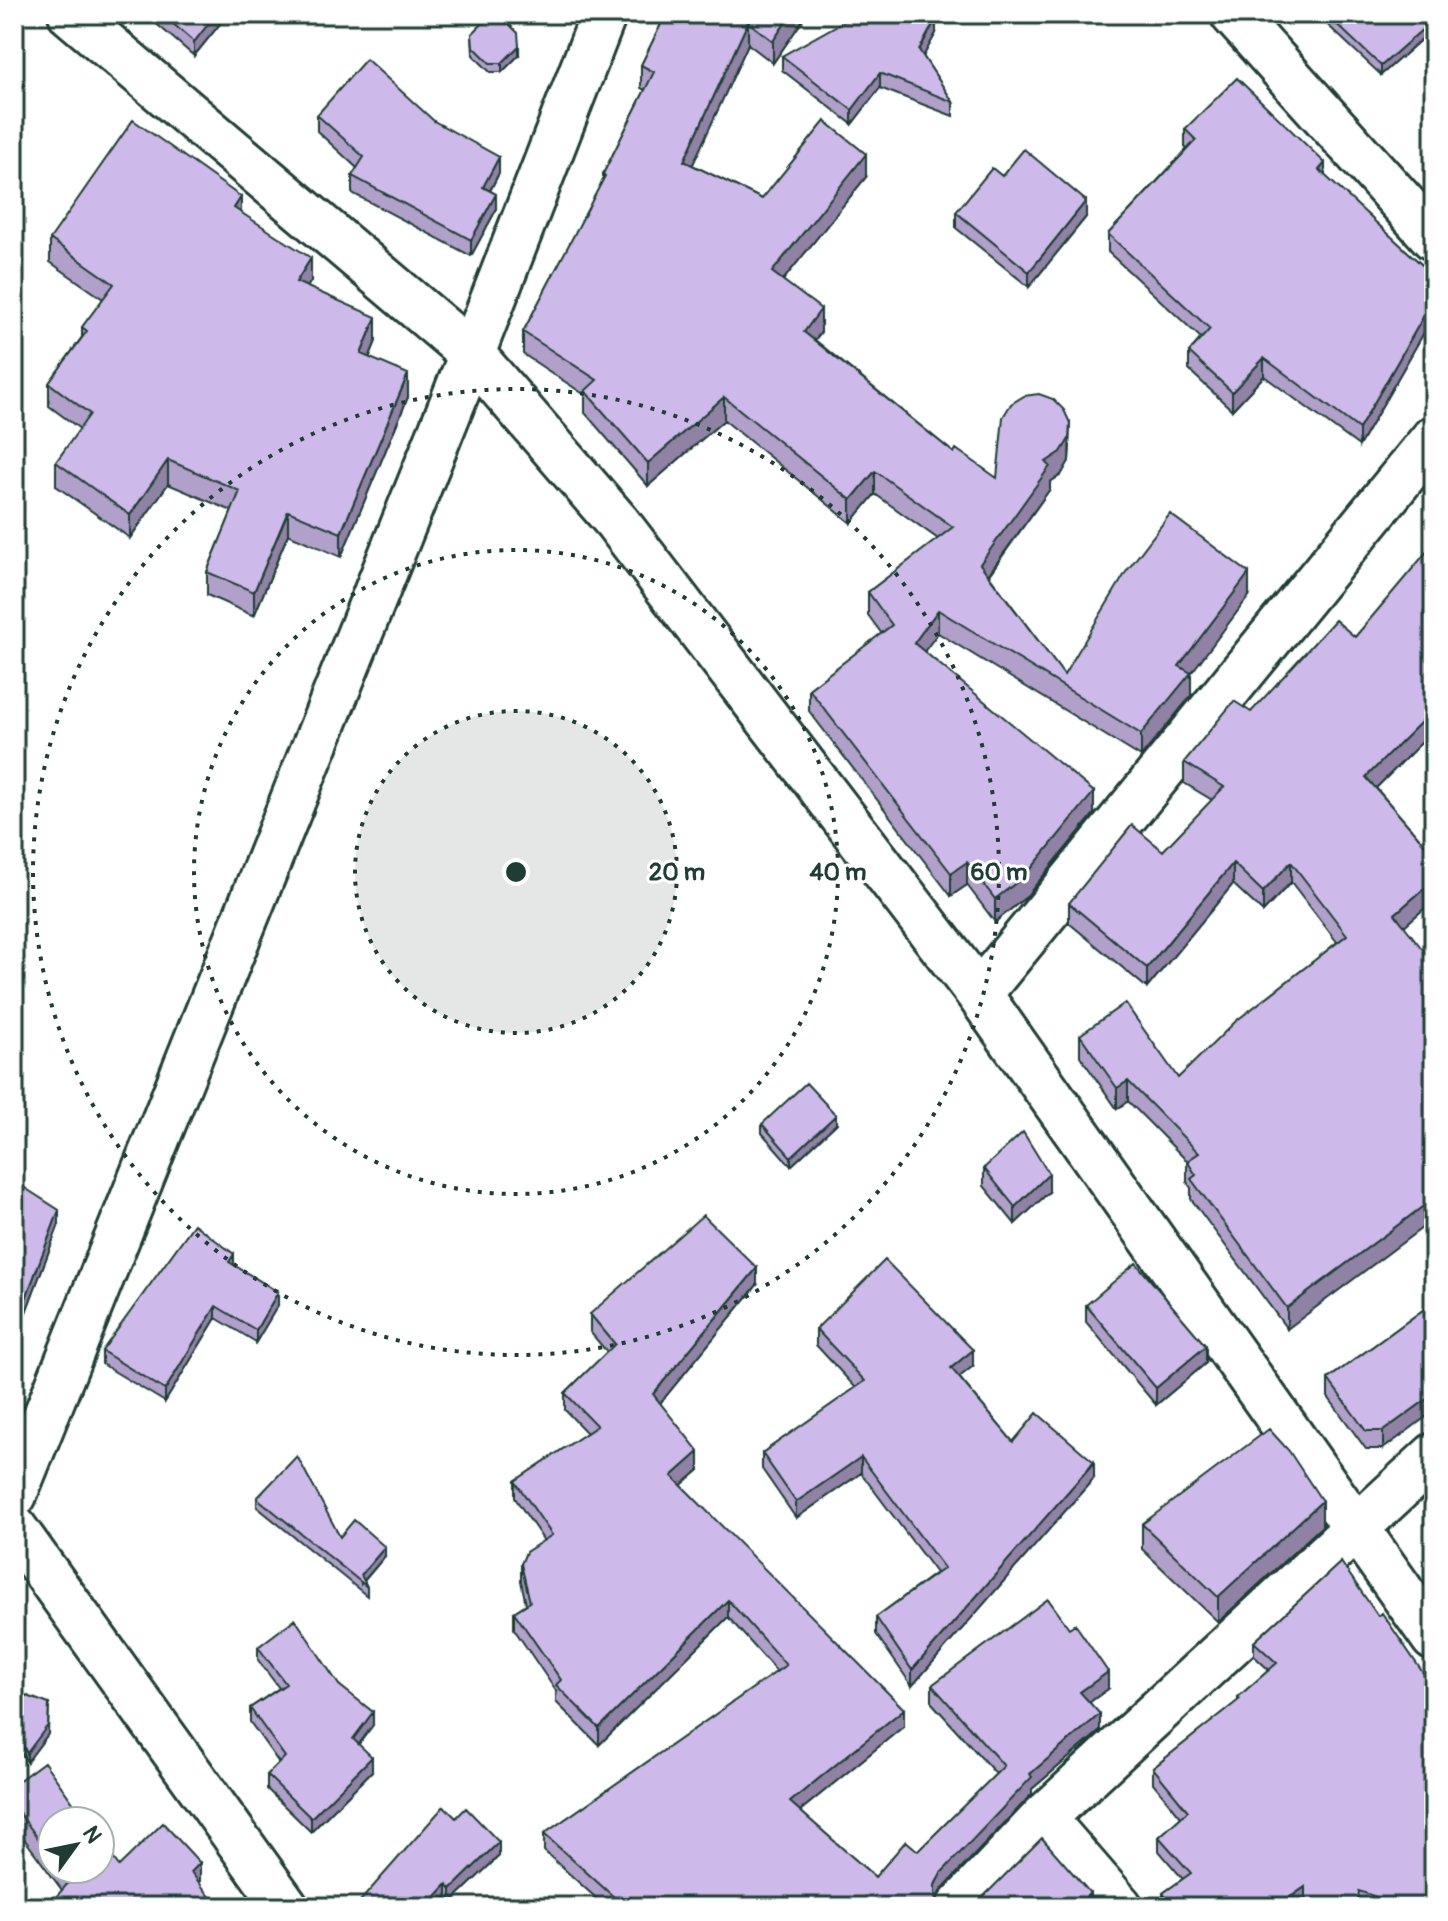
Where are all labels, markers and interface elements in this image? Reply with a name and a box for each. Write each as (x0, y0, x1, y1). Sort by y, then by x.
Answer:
centre of rings (502, 858, 530, 886)
text: 20 m (649, 858, 705, 887)
text: 40 m (810, 858, 866, 887)
text: 60 m (971, 858, 1027, 887)
north arrow (36, 1805, 116, 1885)
text: N (76, 1821, 108, 1849)

